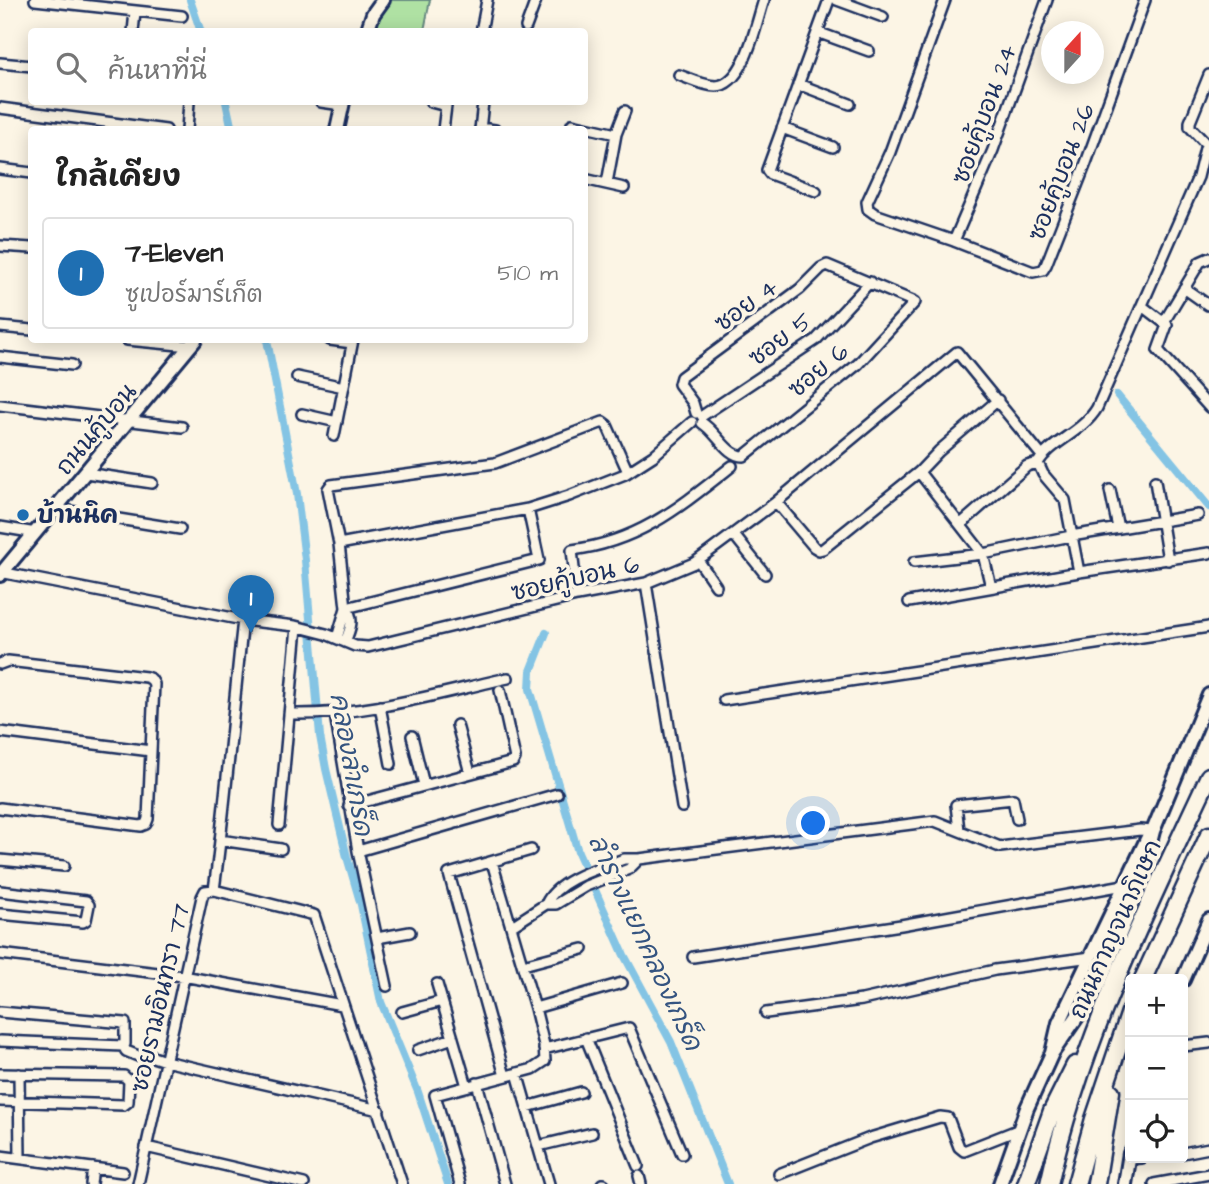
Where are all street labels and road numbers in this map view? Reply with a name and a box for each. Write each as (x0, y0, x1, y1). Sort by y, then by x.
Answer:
street label: ซอยคู้บอน 24 (944, 40, 1026, 189)
street label: ซอยคู้บอน 26 (1020, 99, 1104, 246)
street label: ซอย 4 (708, 271, 785, 340)
street label: ซอย 5 (742, 305, 819, 375)
street label: ซอย 6 (781, 335, 856, 406)
street label: ถนนคู้บอน (48, 376, 145, 483)
street label: ซอยคู้บอน 6 (508, 548, 643, 610)
street label: ถนนกาญจนาภิเษก (1061, 834, 1171, 1025)
street label: ซอยรามอินทรา 77 (123, 900, 199, 1096)

